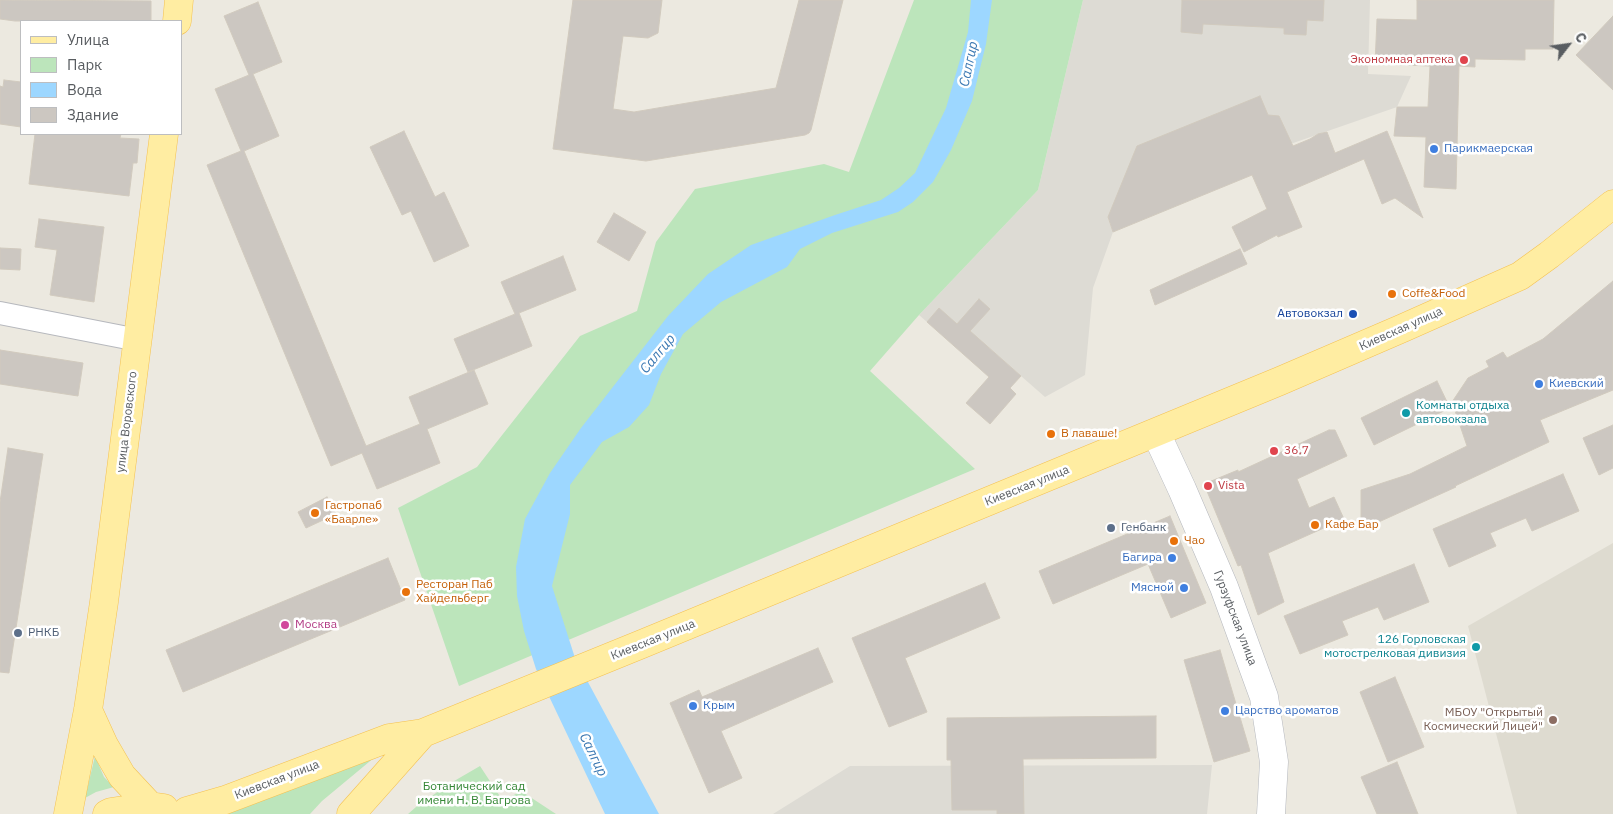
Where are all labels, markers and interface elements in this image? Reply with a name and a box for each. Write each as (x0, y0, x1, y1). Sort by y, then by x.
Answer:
legend (20, 20, 182, 135)
north arrow (1543, 20, 1593, 70)
text: С (1571, 29, 1591, 46)
text: Улица (67, 30, 109, 49)
water label: Салгир (956, 40, 982, 88)
place label: Экономная аптека (1350, 53, 1454, 67)
marker: Экономная аптека (1458, 54, 1470, 66)
text: Парк (67, 55, 102, 74)
text: Вода (67, 80, 102, 99)
text: Здание (67, 105, 119, 124)
place label: Парикмаерская (1444, 142, 1533, 156)
marker: Парикмаерская (1428, 143, 1440, 155)
place label: Coffe&Food (1402, 287, 1466, 301)
marker: Coffe&Food (1386, 288, 1398, 300)
street label: Киевская улица (1357, 304, 1445, 354)
place label: Автовокзал (1277, 307, 1343, 321)
marker: Автовокзал (1347, 308, 1359, 320)
water label: Салгир (637, 331, 679, 377)
street label: улица Воровского (114, 371, 140, 473)
place label: Киевский (1549, 377, 1604, 391)
marker: Киевский (1533, 378, 1545, 390)
place label: Комнаты отдыха автовокзала (1416, 399, 1509, 427)
marker: Комнаты отдыха автовокзала (1400, 407, 1412, 419)
place label: В лаваше! (1061, 427, 1117, 441)
marker: В лаваше! (1045, 428, 1057, 440)
place label: 36.7 (1284, 444, 1309, 458)
marker: 36.7 (1268, 445, 1280, 457)
street label: Киевская улица (983, 463, 1071, 509)
place label: Vista (1218, 479, 1245, 493)
marker: Vista (1202, 480, 1214, 492)
place label: Гастропаб «Баарле» (325, 499, 382, 527)
marker: Гастропаб «Баарле» (309, 507, 321, 519)
place label: Кафе Бар (1325, 518, 1379, 532)
marker: Кафе Бар (1309, 519, 1321, 531)
place label: Генбанк (1121, 521, 1166, 535)
marker: Генбанк (1105, 522, 1117, 534)
place label: Чао (1184, 534, 1205, 548)
marker: Чао (1168, 535, 1180, 547)
place label: Багира (1122, 551, 1162, 565)
marker: Багира (1166, 552, 1178, 564)
street label: Гурзуфская улица (1210, 568, 1260, 668)
place label: Ресторан Паб Хайдельберг (416, 578, 493, 606)
place label: Мясной (1131, 581, 1174, 595)
marker: Мясной (1178, 582, 1190, 594)
marker: Ресторан Паб Хайдельберг (400, 586, 412, 598)
street label: Киевская улица (609, 617, 697, 663)
place label: Москва (295, 618, 337, 632)
marker: Москва (279, 619, 291, 631)
place label: РНКБ (28, 626, 59, 640)
marker: РНКБ (12, 627, 24, 639)
place label: 126 Горловская мотострелковая дивизия (1324, 633, 1466, 661)
marker: 126 Горловская мотострелковая дивизия (1470, 641, 1482, 653)
place label: Крым (703, 699, 735, 713)
marker: Крым (687, 700, 699, 712)
place label: Царство ароматов (1235, 704, 1339, 718)
marker: Царство ароматов (1219, 705, 1231, 717)
place label: МБОУ "Открытый Космический Лицей" (1423, 706, 1543, 734)
marker: МБОУ "Открытый Космический Лицей" (1547, 714, 1559, 726)
water label: Салгир (575, 731, 611, 779)
street label: Киевская улица (233, 757, 321, 803)
park label: Ботанический сад имени Н. В. Багрова (417, 780, 531, 808)

